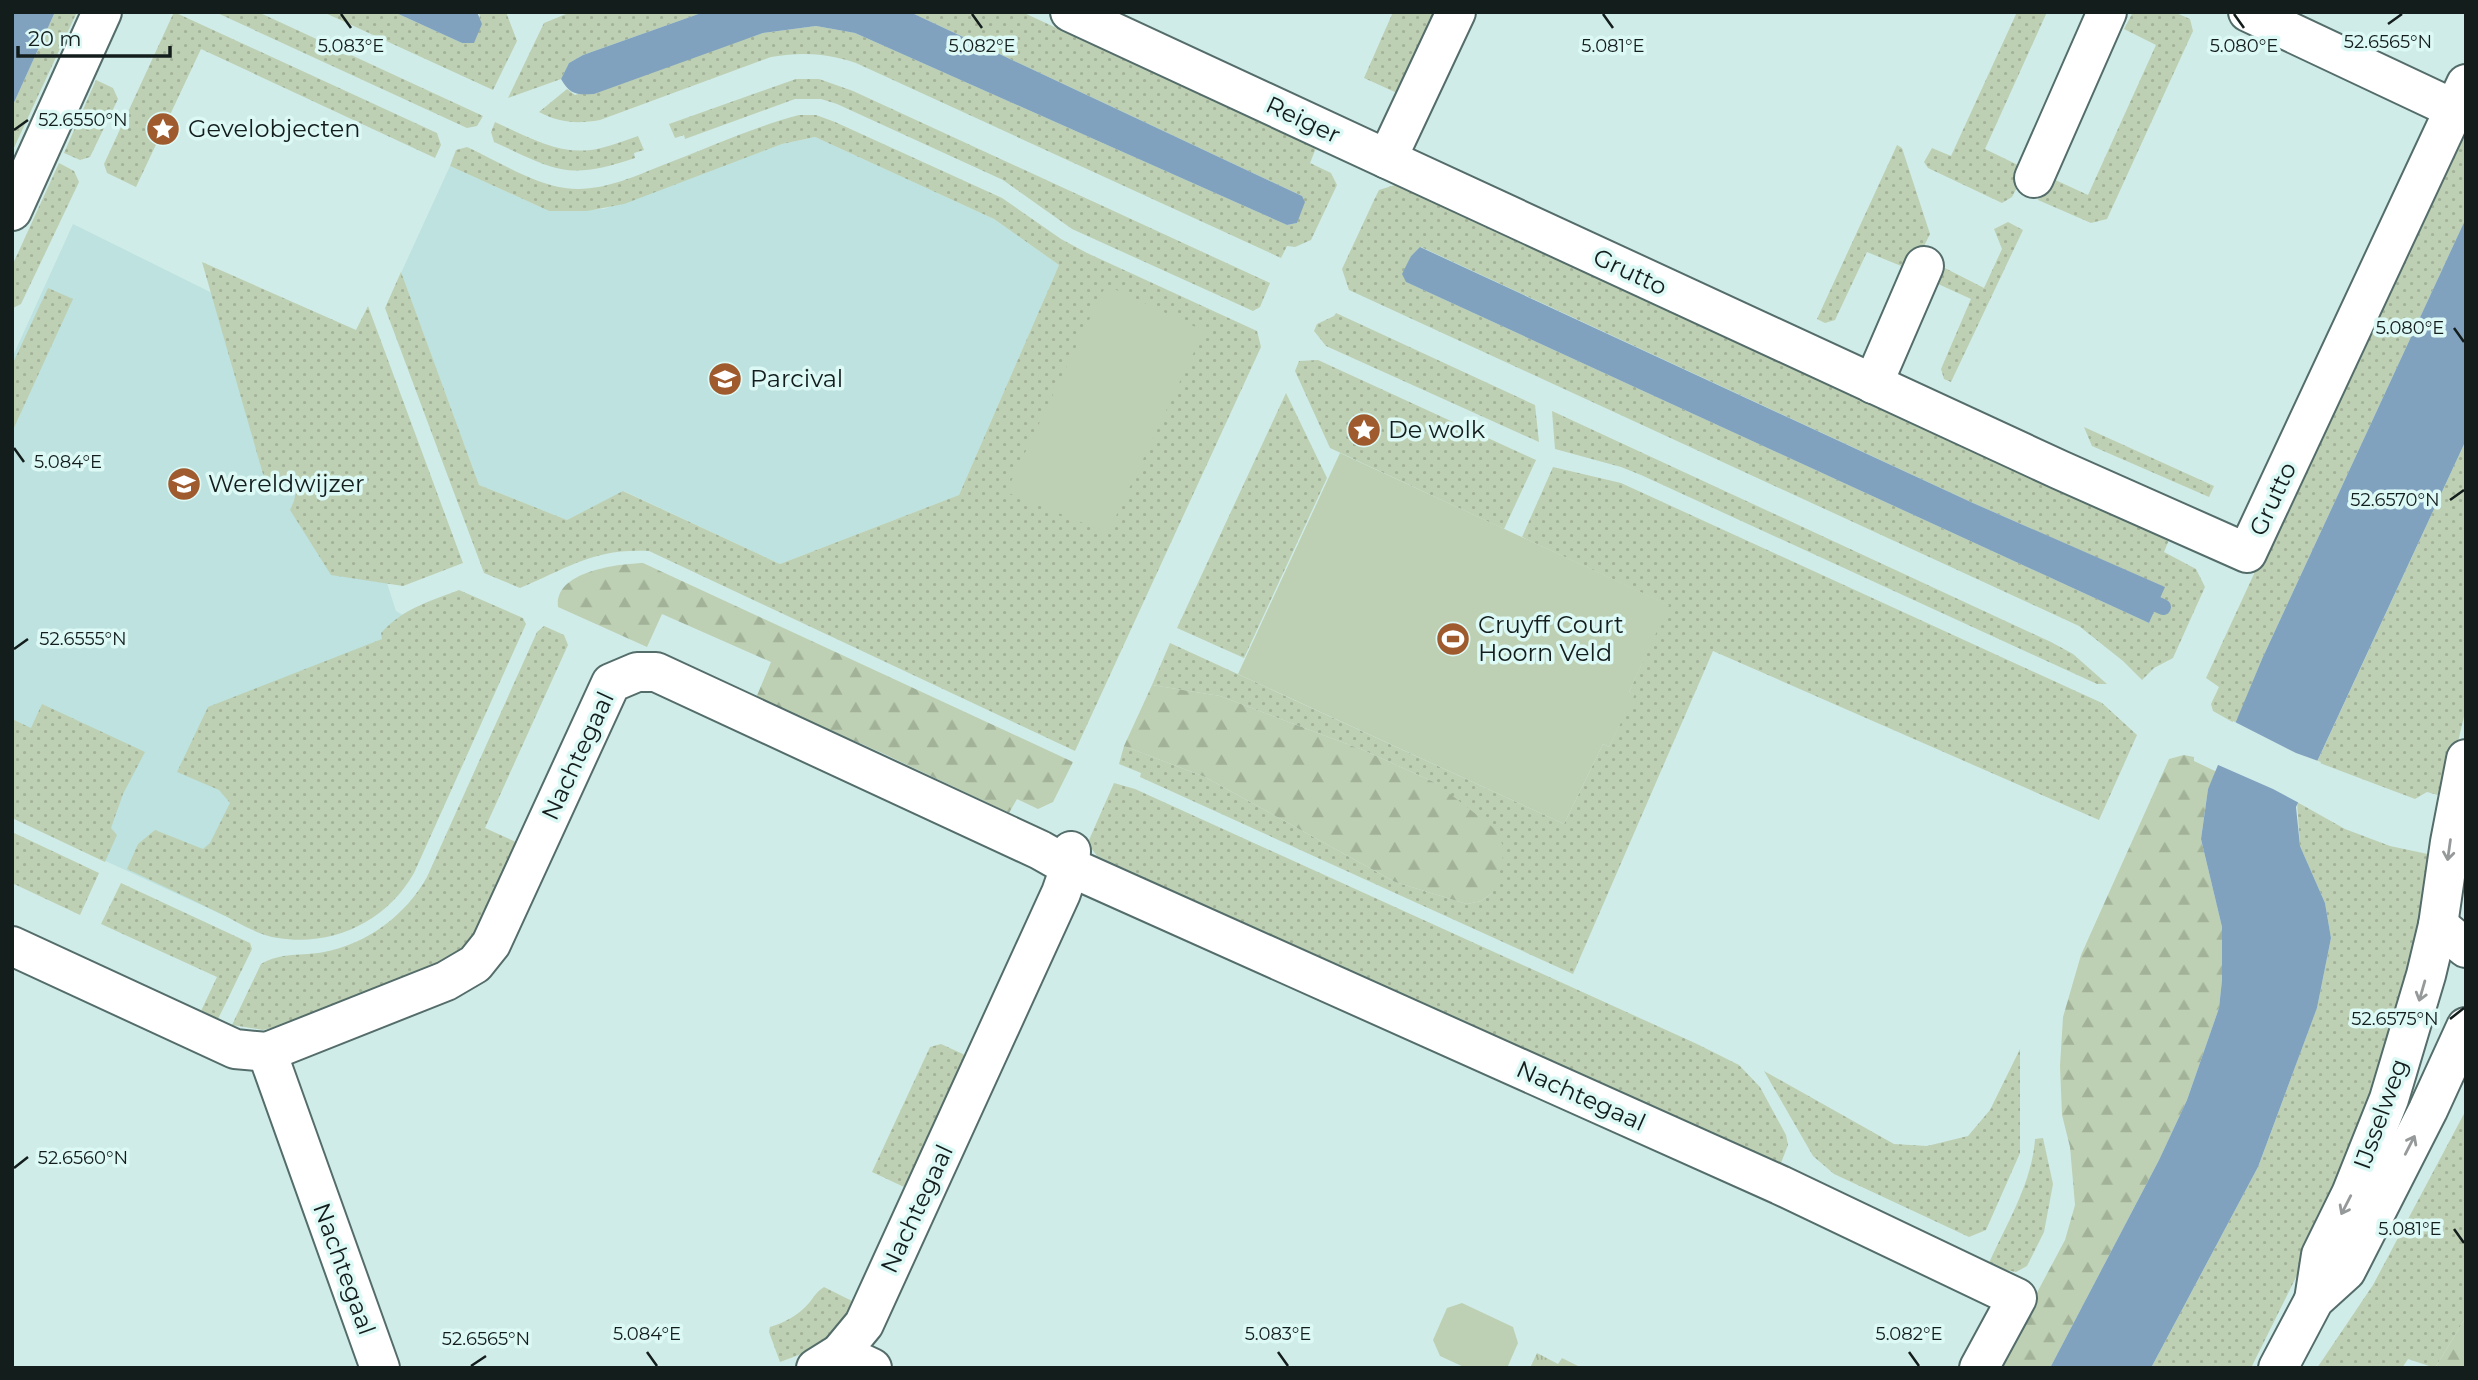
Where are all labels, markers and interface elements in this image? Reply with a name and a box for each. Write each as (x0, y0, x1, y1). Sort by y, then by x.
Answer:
scale bar (18, 14, 170, 58)
text: 20 m (28, 26, 82, 51)
text: 52.6565°N (2344, 31, 2432, 53)
text: 5.083°E (318, 35, 384, 57)
text: 5.082°E (948, 35, 1016, 57)
text: 5.081°E (1581, 35, 1645, 57)
text: 5.080°E (2210, 35, 2278, 57)
street label: Reiger (1261, 90, 1345, 149)
text: 52.6550°N (38, 109, 128, 131)
place icon: Gevelobjecten (144, 110, 182, 148)
place label: Gevelobjecten (188, 114, 360, 143)
street label: Grutto (1589, 242, 1672, 301)
text: 5.080°E (2376, 317, 2444, 339)
school or university icon: Parcival (706, 360, 744, 398)
place label: Parcival (750, 364, 843, 393)
place icon: De wolk (1345, 411, 1383, 449)
place label: De wolk (1388, 415, 1486, 444)
text: 5.084°E (34, 451, 102, 473)
street label: Grutto (2243, 457, 2302, 540)
school or university icon: Wereldwijzer (165, 465, 203, 503)
place label: Wereldwijzer (208, 469, 365, 498)
text: 52.6570°N (2350, 489, 2440, 511)
place label: Cruyff Court Hoorn Veld (1478, 610, 1624, 667)
sports icon: Cruyff Court Hoorn Veld (1434, 620, 1472, 658)
text: 52.6555°N (39, 628, 127, 650)
street label: Nachtegaal (535, 687, 620, 825)
one-way arrow (2442, 838, 2455, 861)
one-way arrow (2414, 980, 2427, 1002)
text: 52.6575°N (2351, 1008, 2439, 1030)
street label: Nachtegaal (1512, 1054, 1650, 1137)
street label: IJsselweg (2347, 1055, 2414, 1173)
one-way arrow (2404, 1135, 2418, 1155)
street label: Nachtegaal (874, 1140, 959, 1278)
text: 52.6560°N (38, 1147, 128, 1169)
one-way arrow (2339, 1194, 2352, 1215)
street label: Nachtegaal (307, 1199, 382, 1339)
text: 5.081°E (2378, 1218, 2442, 1240)
text: 5.084°E (613, 1323, 681, 1345)
text: 5.083°E (1245, 1323, 1311, 1345)
text: 5.082°E (1875, 1323, 1943, 1345)
text: 52.6565°N (442, 1328, 530, 1350)

